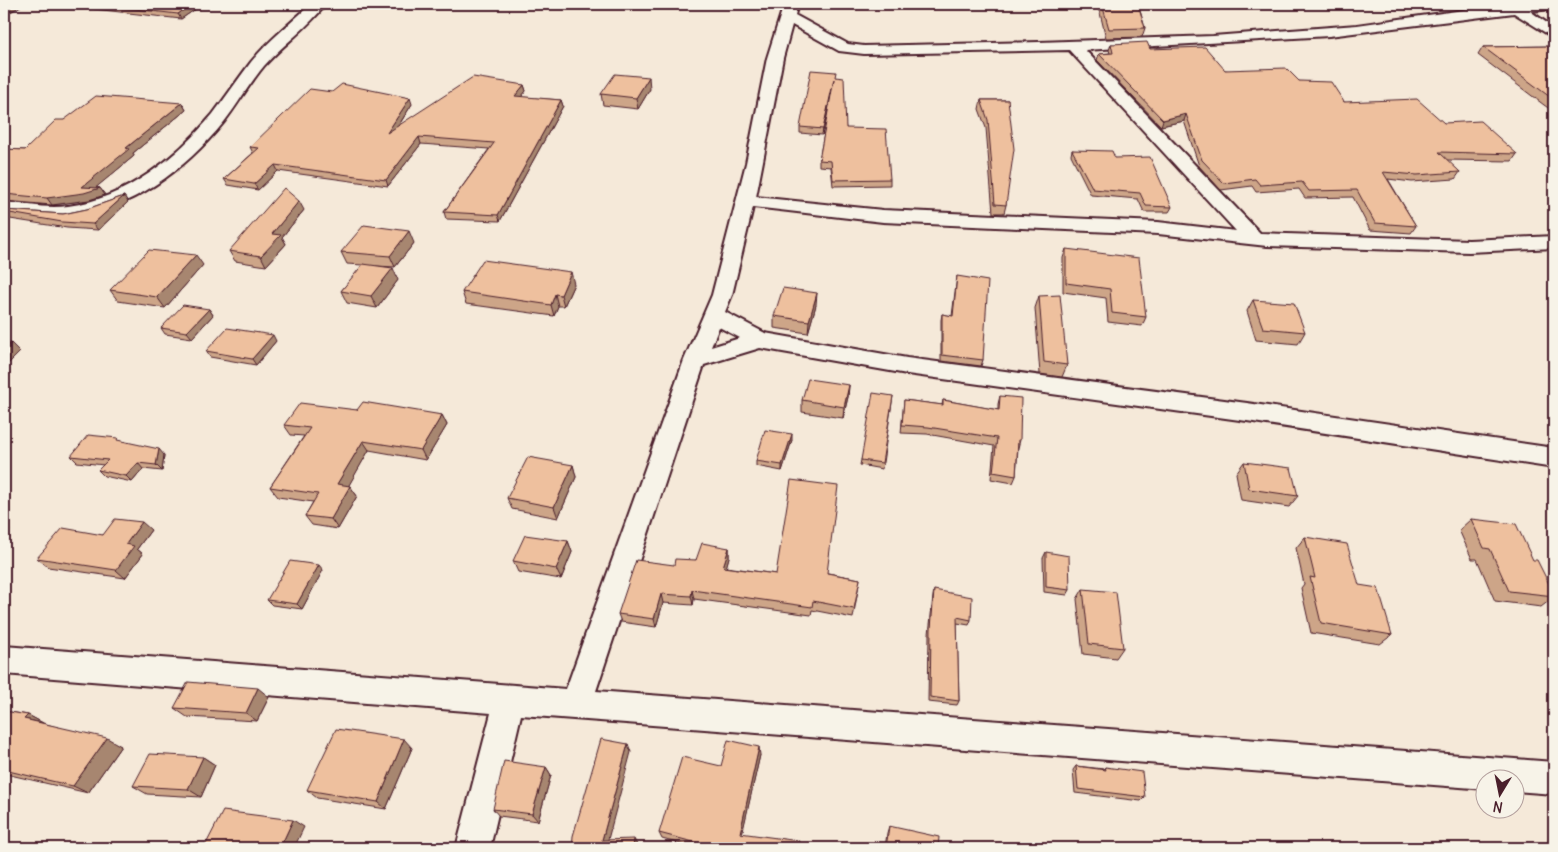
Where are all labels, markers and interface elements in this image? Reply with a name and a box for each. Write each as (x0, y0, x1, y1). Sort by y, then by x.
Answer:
north arrow (1476, 770, 1526, 820)
text: N (1491, 797, 1504, 817)

